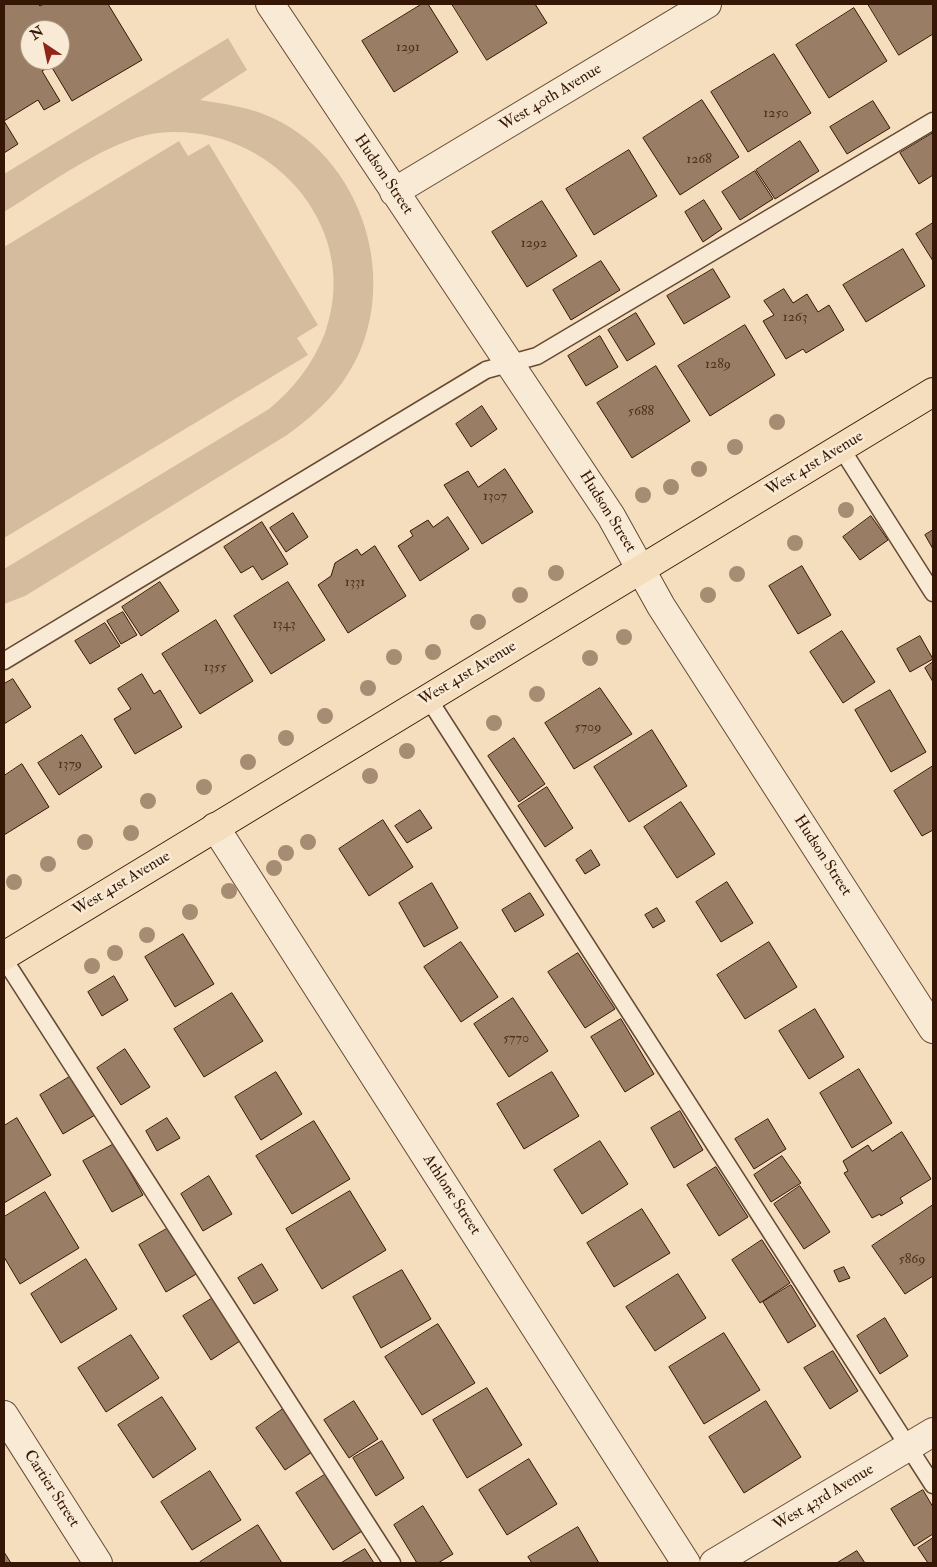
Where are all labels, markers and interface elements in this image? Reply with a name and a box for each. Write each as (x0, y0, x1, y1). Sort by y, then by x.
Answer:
north arrow (20, 20, 70, 70)
text: N (27, 22, 47, 44)
house number: 1291 (396, 40, 420, 56)
street label: West 40th Avenue (496, 60, 606, 136)
house number: 1250 (763, 106, 789, 122)
street label: Hudson Street (349, 131, 417, 219)
house number: 1268 (686, 152, 712, 168)
house number: 1292 (521, 236, 547, 252)
house number: 1263 (783, 310, 807, 326)
house number: 1289 (705, 357, 731, 373)
house number: 5688 (628, 404, 654, 420)
street label: West 41st Avenue (763, 427, 867, 501)
street label: Hudson Street (574, 468, 640, 556)
house number: 1307 (483, 489, 507, 505)
house number: 1331 (345, 575, 365, 591)
house number: 1343 (272, 617, 296, 633)
street label: West 41st Avenue (416, 637, 520, 711)
house number: 1355 (204, 660, 226, 676)
house number: 5709 (575, 720, 601, 736)
house number: 1379 (58, 757, 82, 773)
street label: Hudson Street (789, 812, 855, 900)
street label: West 41st Avenue (70, 847, 174, 921)
house number: 5770 (503, 1031, 529, 1047)
street label: Athlone Street (418, 1151, 484, 1239)
house number: 5869 (899, 1252, 925, 1268)
street label: Cartier Street (19, 1447, 83, 1531)
street label: West 43rd Avenue (770, 1460, 878, 1536)

